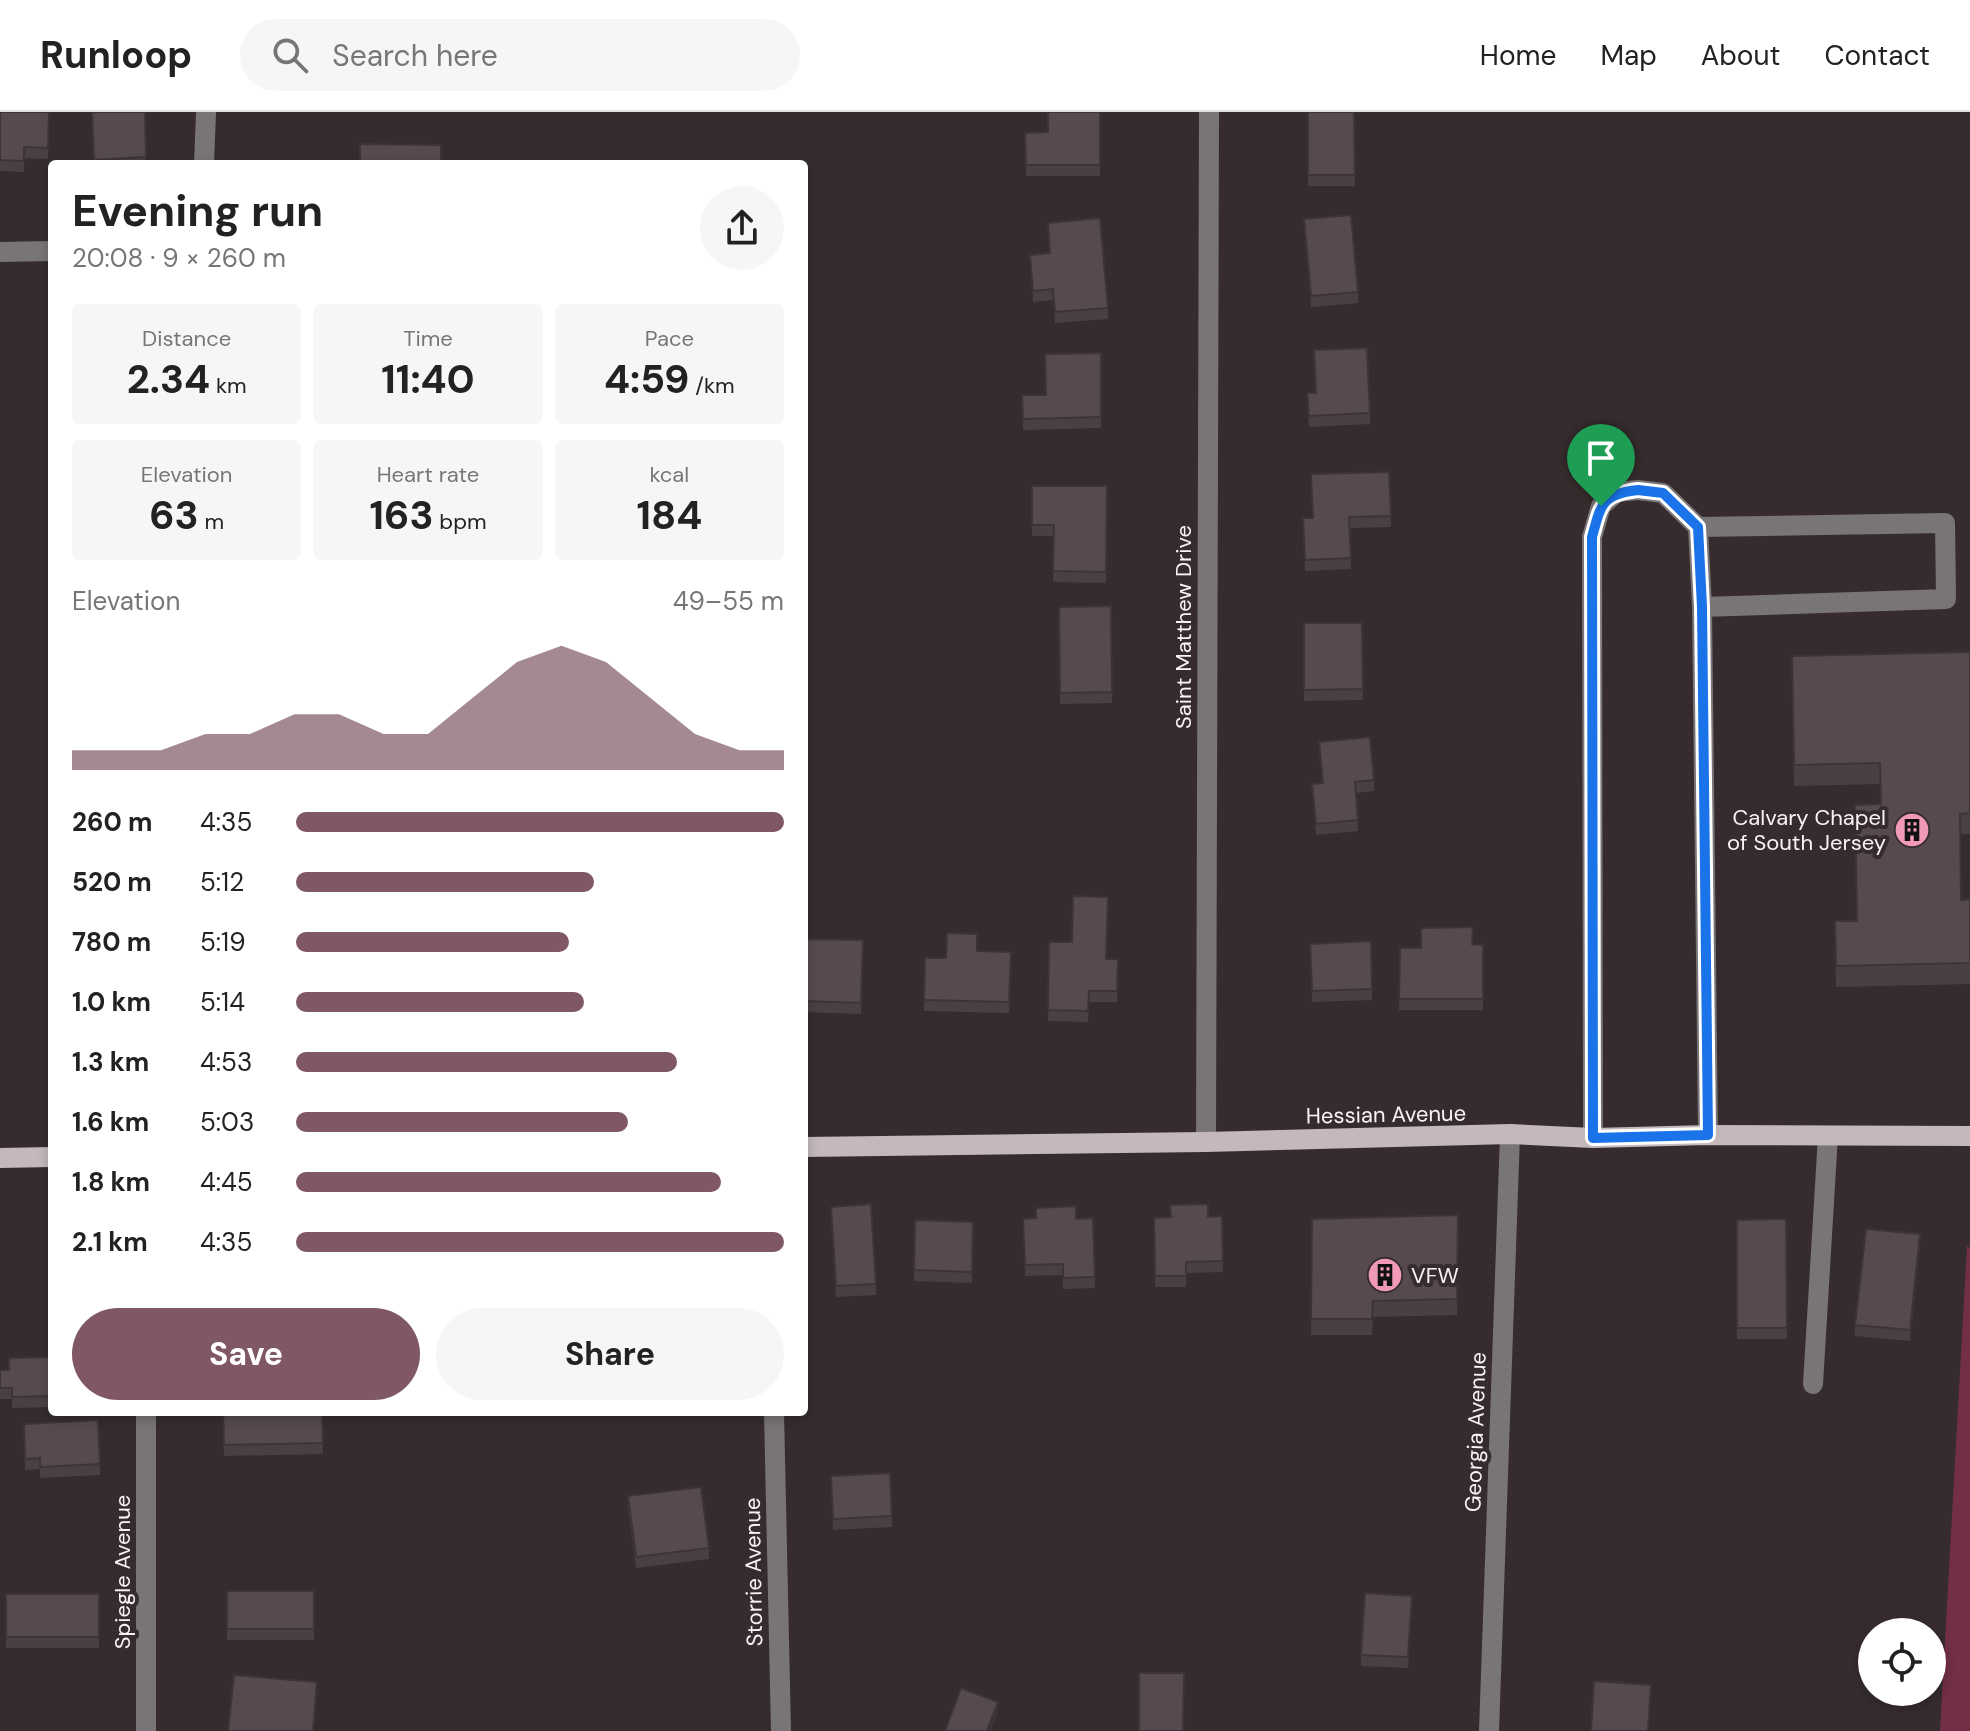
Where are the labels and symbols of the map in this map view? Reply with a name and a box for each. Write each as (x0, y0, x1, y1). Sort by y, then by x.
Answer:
pin (1567, 424, 1635, 506)
street label: Saint Matthew Drive (1169, 525, 1198, 729)
place label: Calvary Chapel of South Jersey (1727, 803, 1886, 857)
building icon: Calvary Chapel of South Jersey (1893, 811, 1931, 849)
street label: Hessian Avenue (1306, 1099, 1466, 1130)
building icon: VFW (1366, 1256, 1404, 1294)
place label: VFW (1411, 1261, 1459, 1290)
street label: Georgia Avenue (1458, 1351, 1493, 1513)
street label: Spiegle Avenue (108, 1495, 137, 1649)
street label: Storrie Avenue (738, 1497, 769, 1647)

